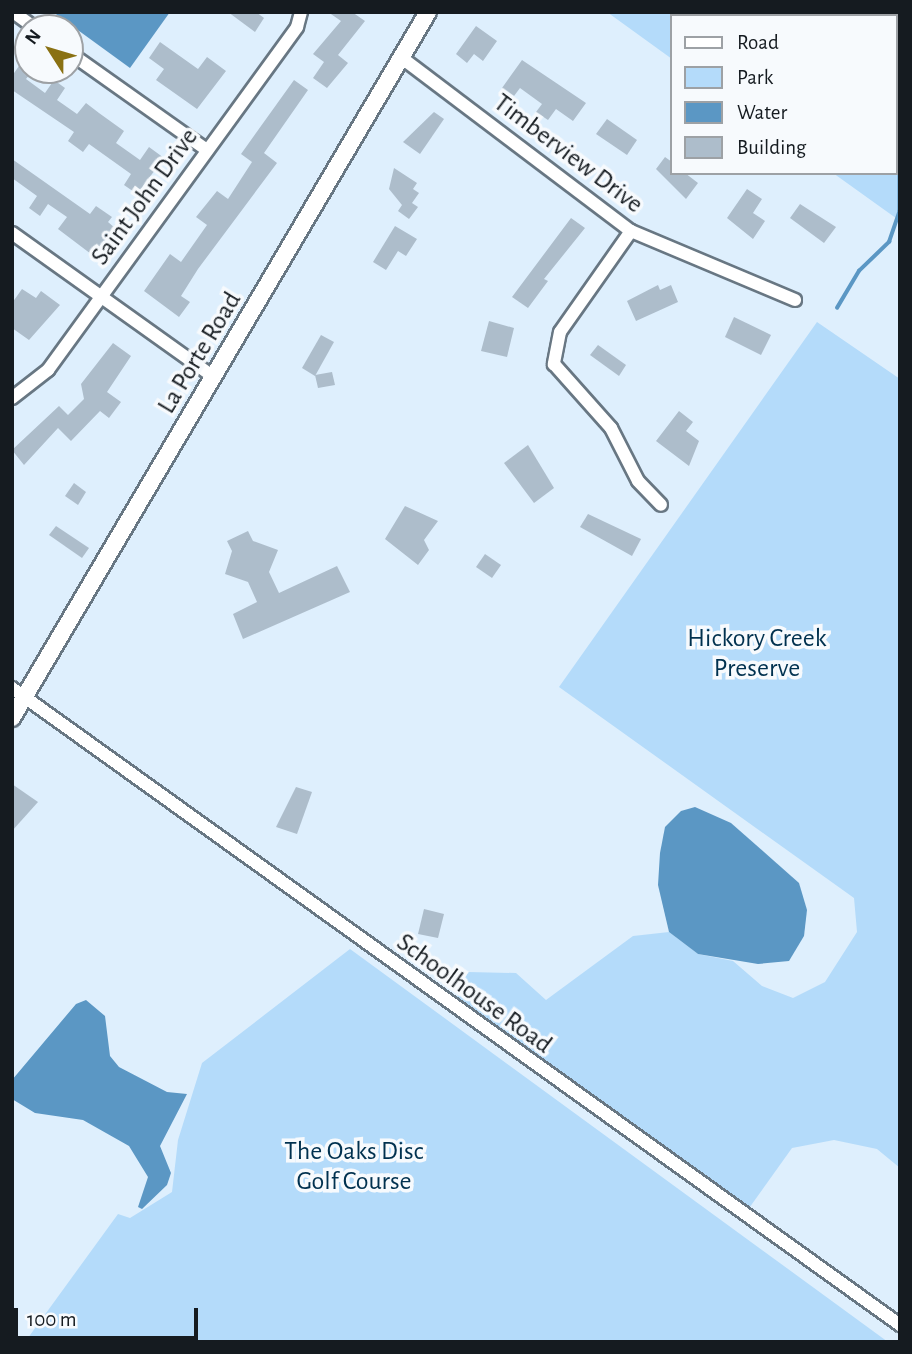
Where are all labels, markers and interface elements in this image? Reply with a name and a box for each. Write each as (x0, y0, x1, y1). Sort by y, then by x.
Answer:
north arrow (14, 14, 84, 84)
legend (670, 14, 898, 175)
text: N (22, 26, 45, 48)
text: Road (737, 32, 779, 53)
text: Park (737, 67, 773, 88)
street label: Timberview Drive (487, 88, 649, 220)
text: Water (737, 102, 787, 123)
street label: Saint John Drive (85, 123, 205, 271)
text: Building (737, 137, 806, 158)
street label: La Porte Road (152, 287, 248, 419)
park label: Hickory Creek Preserve (687, 623, 827, 684)
street label: Schoolhouse Road (390, 927, 558, 1061)
park label: The Oaks Disc Golf Course (284, 1136, 424, 1198)
scale bar (18, 1294, 201, 1338)
text: 100 m (27, 1309, 77, 1330)

